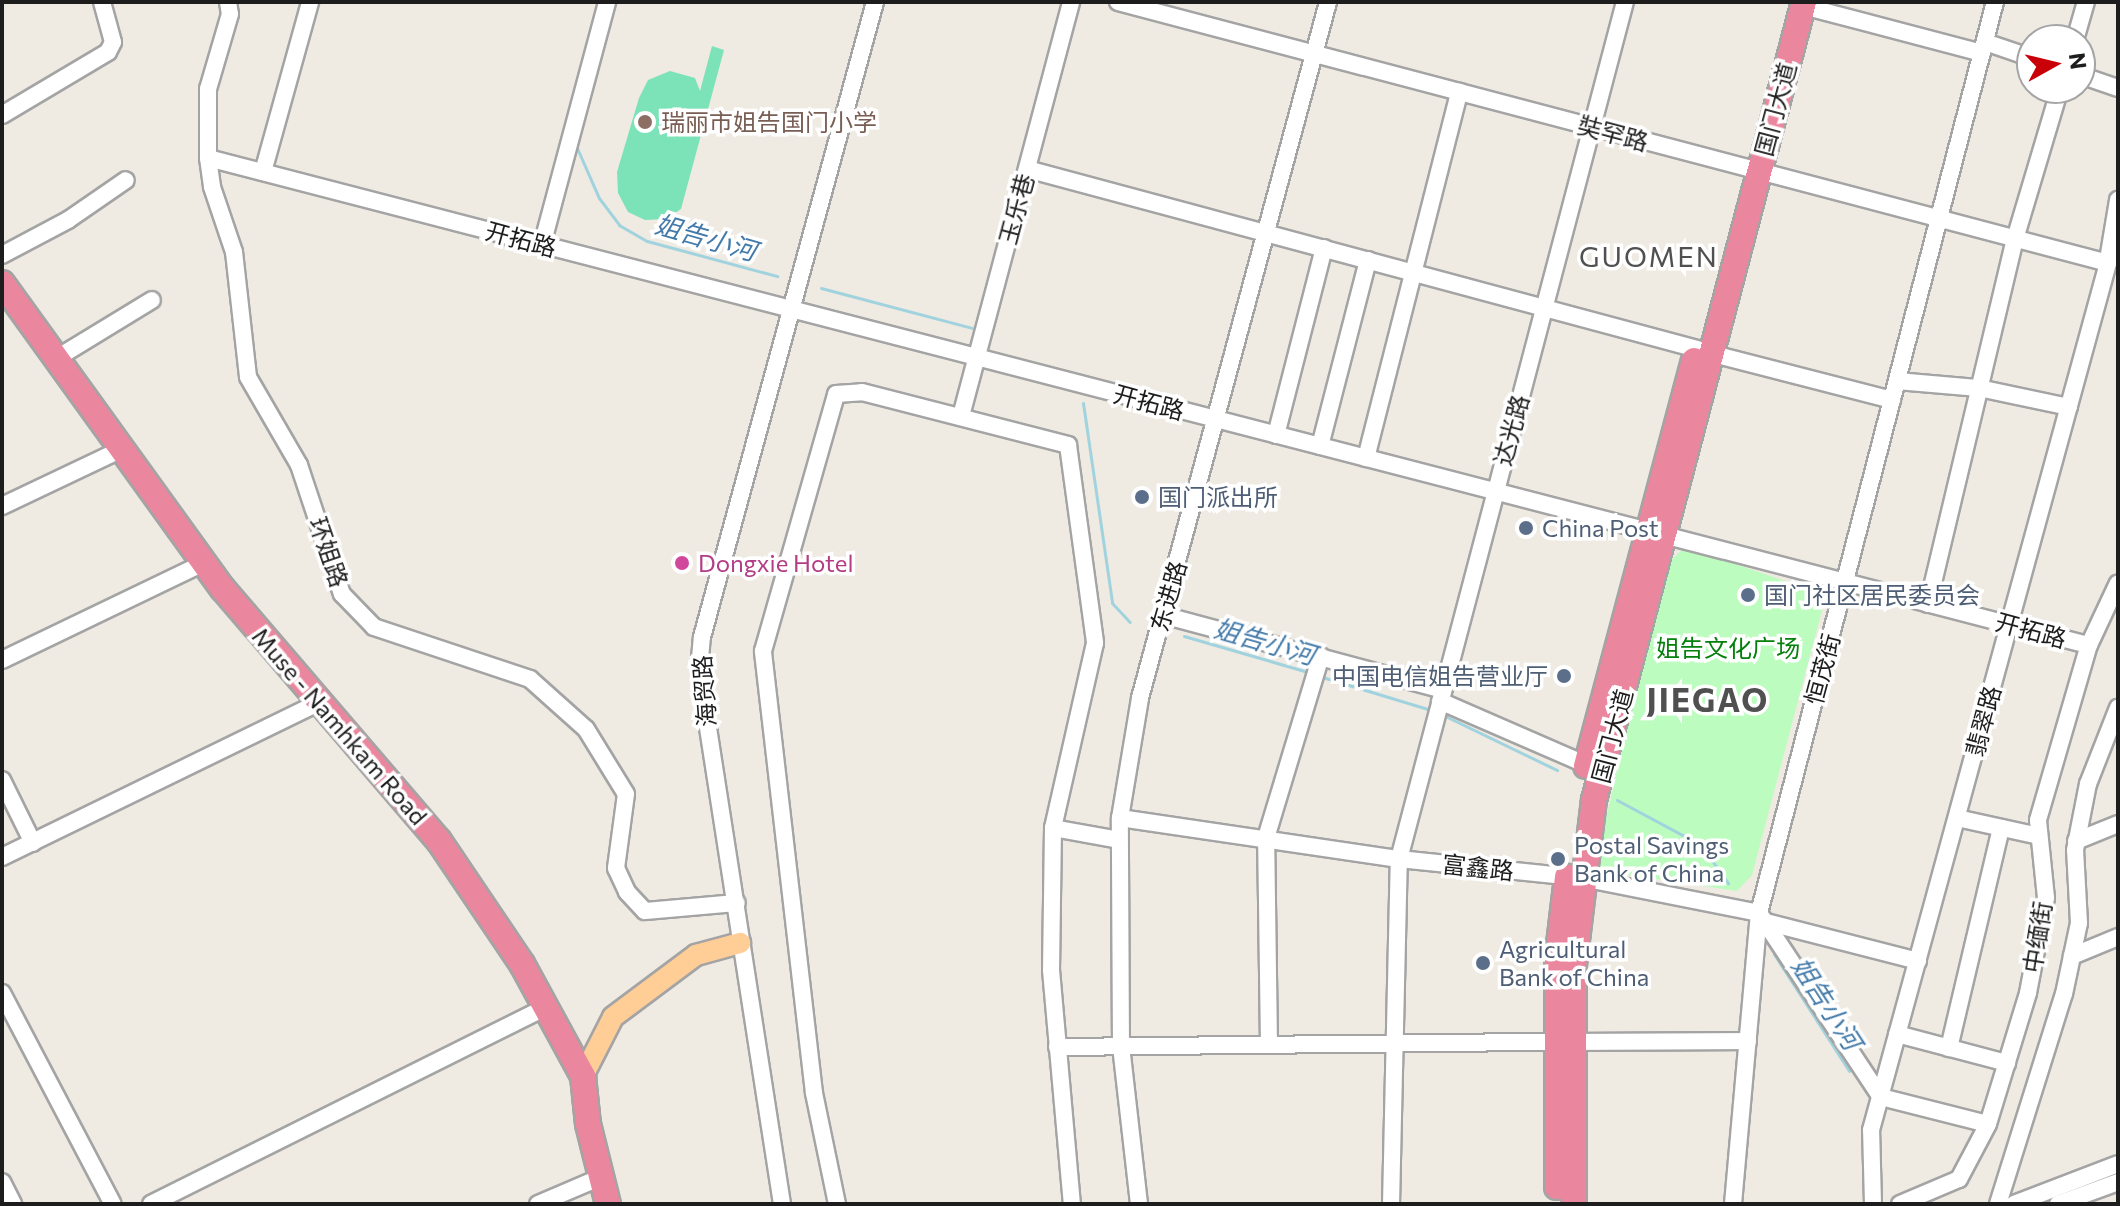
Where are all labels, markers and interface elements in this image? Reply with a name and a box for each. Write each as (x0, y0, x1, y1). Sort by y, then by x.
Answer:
north arrow (2016, 24, 2096, 104)
text: N (2064, 51, 2093, 71)
street label: 国门大道 (1749, 59, 1801, 159)
place label: 瑞丽市姐告国门小学 (661, 108, 877, 136)
street label: 奘罕路 (1574, 110, 1652, 156)
marker: 瑞丽市姐告国门小学 (636, 113, 654, 131)
street label: 玉乐巷 (993, 170, 1039, 248)
water label: 姐告小河 (652, 208, 760, 266)
street label: 开拓路 (482, 216, 560, 262)
district label: GUOMEN (1579, 239, 1719, 273)
street label: 开拓路 (1110, 379, 1188, 425)
street label: 达光路 (1488, 391, 1534, 469)
place label: 国门派出所 (1158, 483, 1278, 511)
marker: 国门派出所 (1133, 488, 1151, 506)
street label: 环姐路 (304, 513, 354, 591)
place label: China Post (1542, 514, 1659, 542)
marker: China Post (1517, 519, 1535, 537)
place label: Dongxie Hotel (698, 549, 854, 577)
marker: Dongxie Hotel (673, 554, 691, 572)
street label: 东进路 (1144, 557, 1192, 635)
place label: 国门社区居民委员会 (1764, 581, 1980, 609)
marker: 国门社区居民委员会 (1739, 586, 1757, 604)
street label: 开拓路 (1992, 607, 2070, 653)
water label: 姐告小河 (1211, 612, 1319, 670)
street label: Muse - Namhkam Road (247, 622, 433, 830)
street label: 恒茂街 (1799, 630, 1845, 708)
park label: 姐告文化广场 (1656, 634, 1800, 662)
street label: 海贸路 (687, 654, 721, 728)
place label: 中国电信姐告营业厅 (1332, 662, 1548, 690)
marker: 中国电信姐告营业厅 (1555, 667, 1573, 685)
district label: JIEGAO (1647, 680, 1769, 718)
street label: 翡翠路 (1960, 682, 2006, 760)
street label: 国门大道 (1586, 686, 1638, 786)
place label: Postal Savings Bank of China (1574, 831, 1729, 887)
street label: 富鑫路 (1441, 849, 1515, 885)
marker: Postal Savings Bank of China (1549, 850, 1567, 868)
street label: 中缅街 (2017, 899, 2057, 975)
place label: Agricultural Bank of China (1499, 935, 1649, 991)
water label: 姐告小河 (1786, 951, 1868, 1055)
marker: Agricultural Bank of China (1474, 954, 1492, 972)

